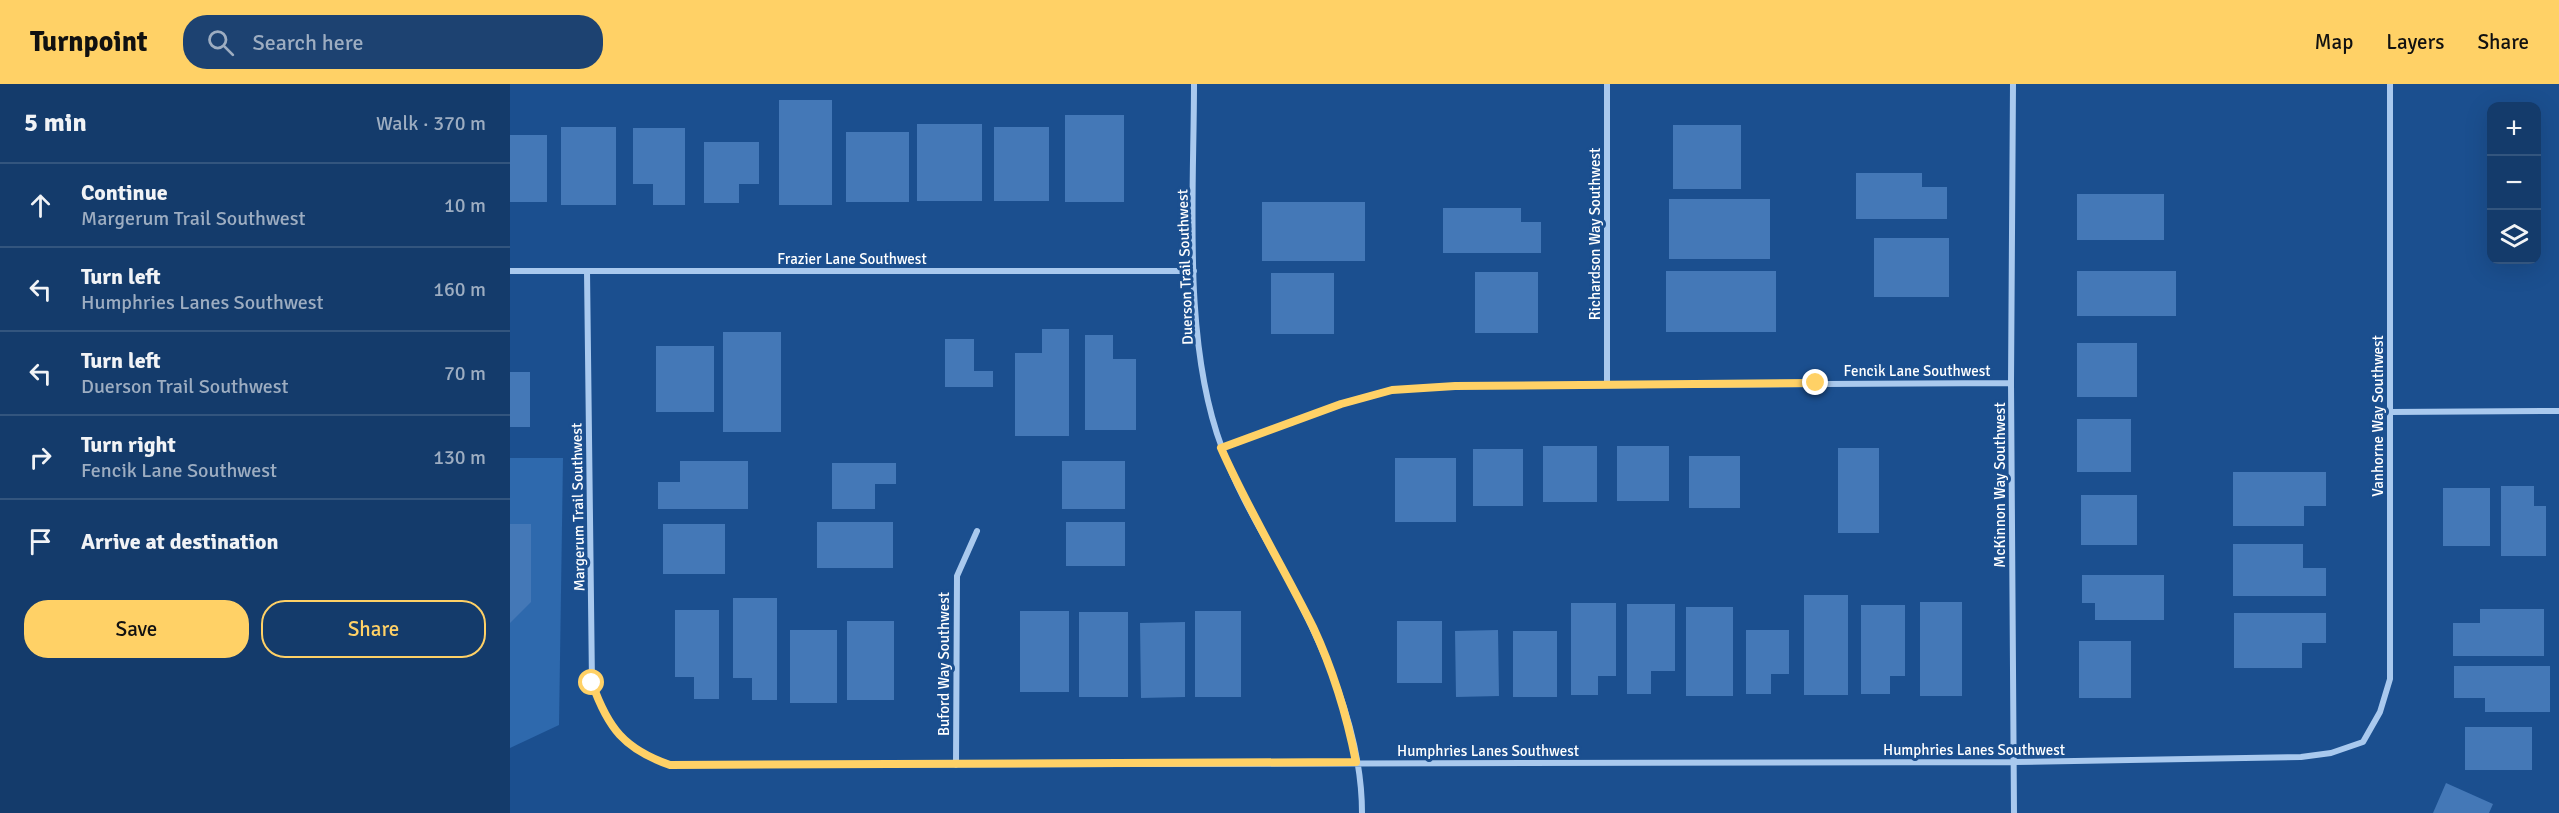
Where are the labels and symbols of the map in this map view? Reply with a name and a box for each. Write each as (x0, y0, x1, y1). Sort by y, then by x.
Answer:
street label: Richardson Way Southwest (1586, 148, 1604, 320)
street label: Duerson Trail Southwest (1173, 189, 1197, 345)
street label: Frazier Lane Southwest (777, 250, 927, 268)
street label: Vanhorne Way Southwest (2369, 335, 2387, 497)
street label: Fencik Lane Southwest (1844, 362, 1990, 380)
route end (1802, 369, 1828, 395)
street label: McKinnon Way Southwest (1991, 402, 2009, 568)
street label: Margerum Trail Southwest (568, 423, 588, 591)
street label: Buford Way Southwest (935, 592, 953, 736)
route start (578, 669, 604, 695)
street label: Humphries Lanes Southwest (1883, 741, 2065, 759)
street label: Humphries Lanes Southwest (1397, 742, 1579, 760)

